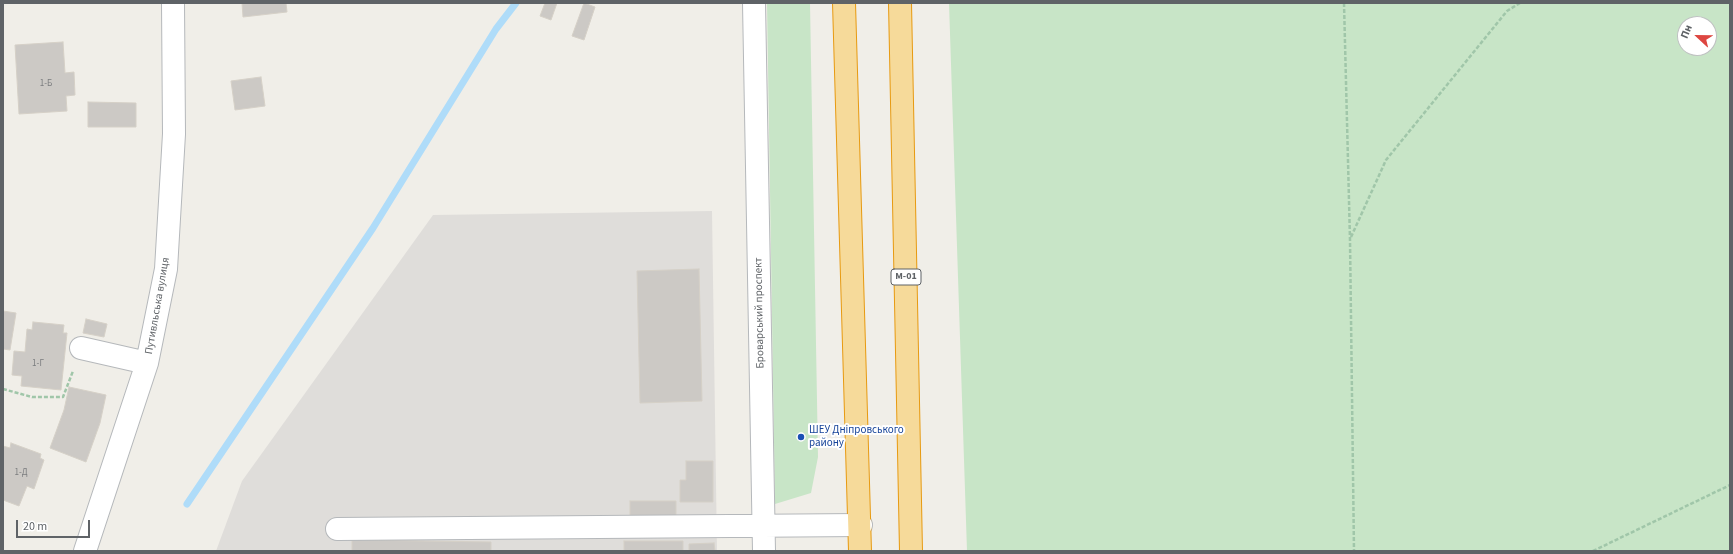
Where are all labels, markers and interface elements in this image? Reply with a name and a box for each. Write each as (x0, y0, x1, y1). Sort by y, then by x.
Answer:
north arrow (1677, 16, 1717, 56)
text: Пн (1677, 23, 1696, 41)
house number: 1-Б (40, 79, 52, 89)
street label: Путивльська вулиця (143, 256, 173, 356)
street label: Броварський проспект (752, 257, 768, 369)
road number: М-01 (891, 269, 921, 285)
house number: 1-Г (32, 359, 44, 369)
place label: ШЕУ Дніпровського району (809, 424, 904, 450)
marker: ШЕУ Дніпровського району (796, 432, 806, 442)
house number: 1-Д (15, 468, 27, 478)
scale bar (18, 512, 92, 538)
text: 20 m (23, 518, 47, 535)

